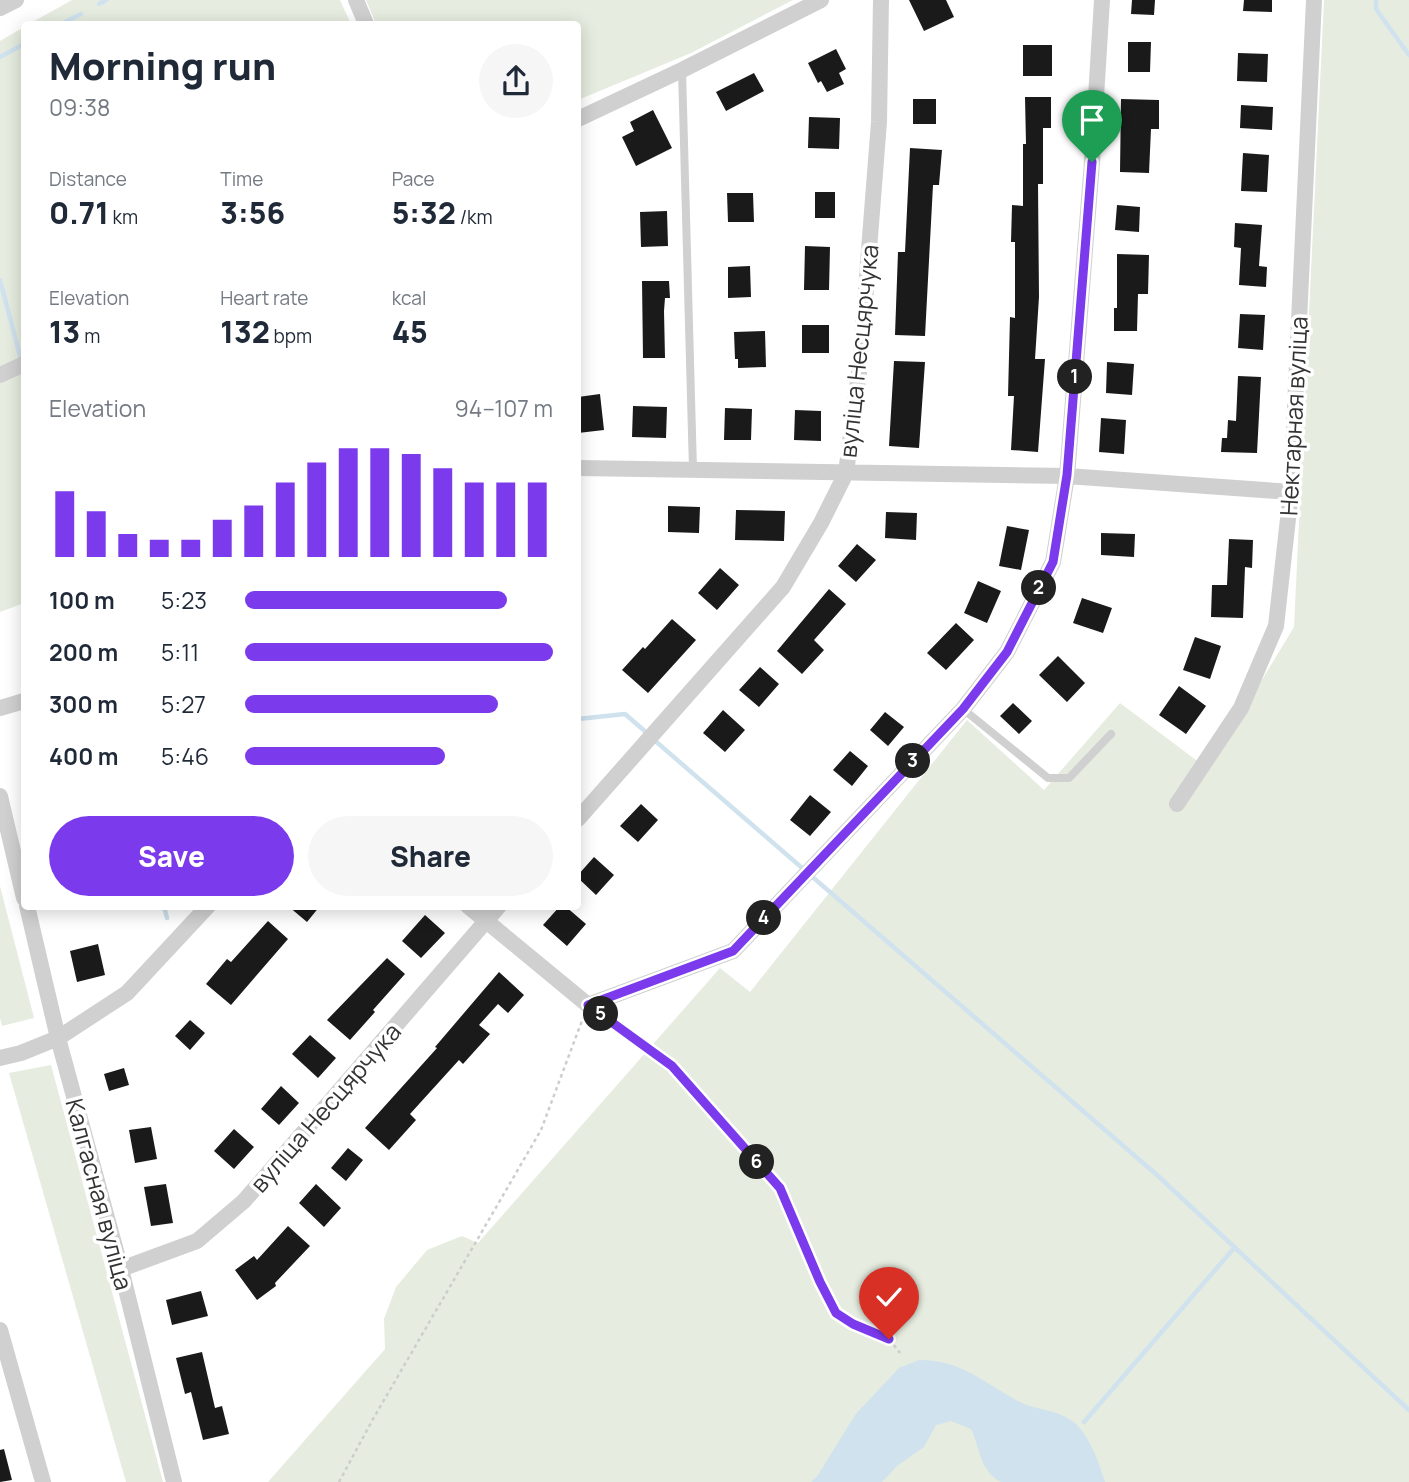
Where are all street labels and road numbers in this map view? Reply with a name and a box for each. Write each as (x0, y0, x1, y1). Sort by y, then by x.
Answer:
street label: вуліца Несцярчука (830, 243, 886, 459)
street label: Нектарная вуліца (1271, 315, 1315, 517)
street label: вуліца Несцярчука (242, 1015, 408, 1199)
street label: Калгасная вуліца (59, 1095, 141, 1293)

